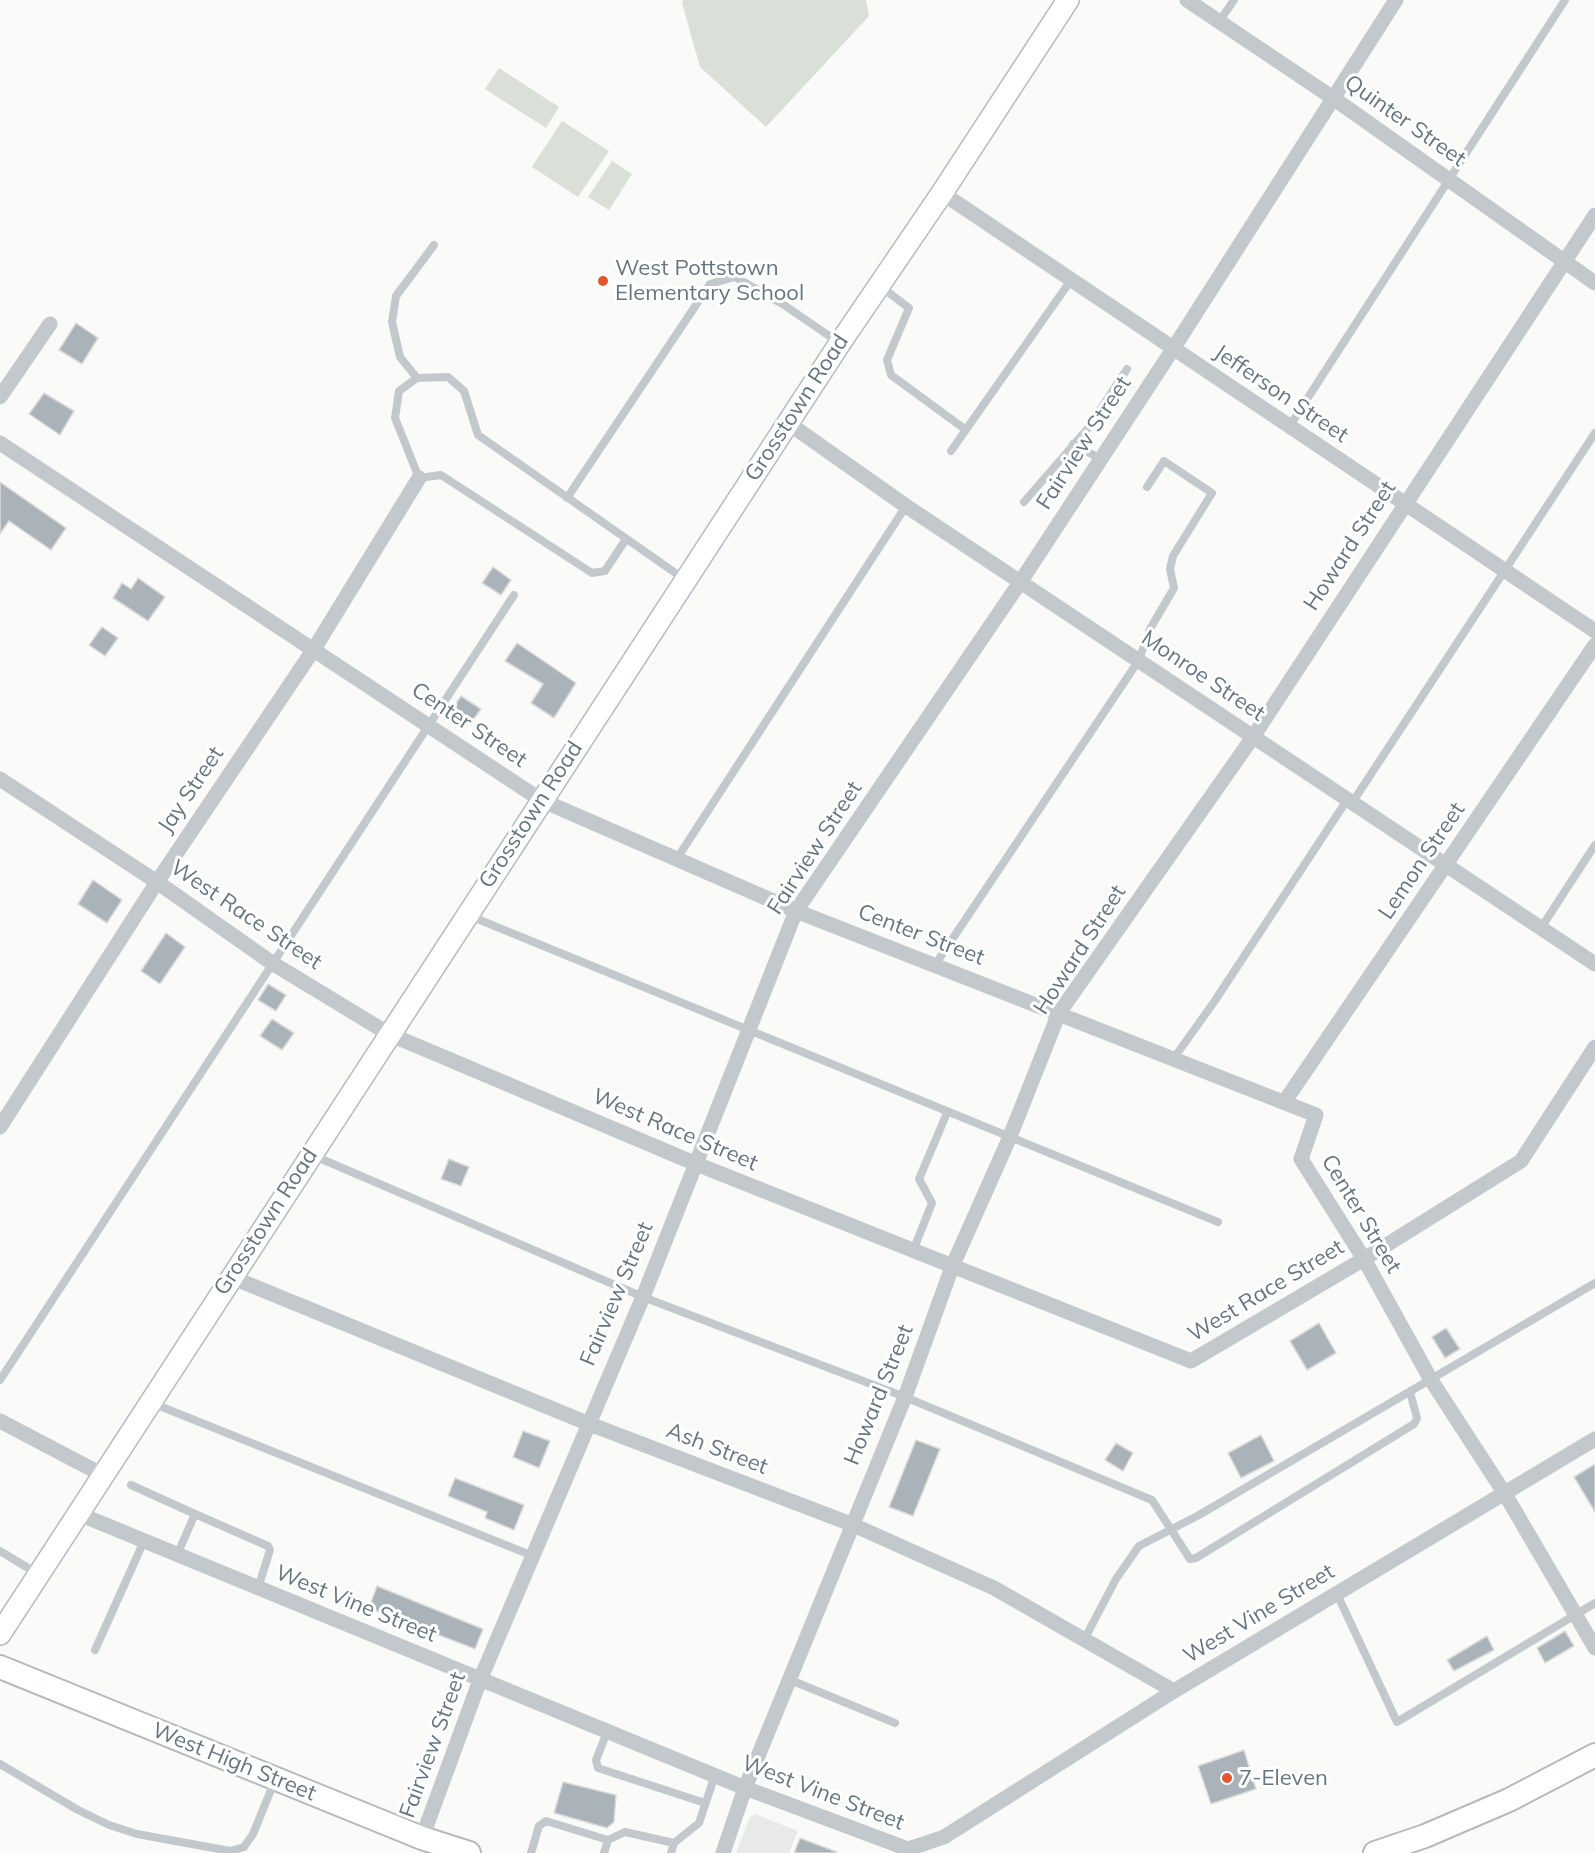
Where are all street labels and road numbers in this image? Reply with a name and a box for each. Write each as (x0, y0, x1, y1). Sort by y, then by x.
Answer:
street label: Quinter Street (1339, 69, 1471, 173)
street label: Grosstown Road (740, 330, 854, 486)
street label: Jefferson Street (1209, 339, 1353, 449)
street label: Fairview Street (1031, 371, 1137, 515)
street label: Howard Street (1298, 476, 1402, 616)
street label: Monroe Street (1136, 625, 1270, 727)
street label: Center Street (406, 677, 532, 773)
street label: Grosstown Road (474, 737, 588, 893)
street label: Jay Street (152, 742, 230, 838)
street label: Fairview Street (762, 776, 868, 920)
street label: Lemon Street (1373, 798, 1471, 924)
street label: West Race Street (165, 855, 327, 975)
street label: Howard Street (1028, 880, 1132, 1020)
street label: Center Street (854, 899, 988, 971)
street label: West Race Street (588, 1083, 762, 1177)
street label: Grosstown Road (209, 1144, 323, 1300)
street label: Center Street (1315, 1150, 1407, 1278)
street label: Fairview Street (575, 1218, 659, 1370)
street label: West Race Street (1183, 1234, 1349, 1348)
street label: Howard Street (839, 1321, 919, 1469)
street label: Ash Street (663, 1418, 771, 1480)
street label: West Vine Street (1179, 1559, 1339, 1669)
street label: West Vine Street (272, 1560, 440, 1648)
street label: Fairview Street (394, 1668, 472, 1822)
street label: West High Street (148, 1717, 320, 1807)
street label: West Vine Street (738, 1750, 908, 1836)

